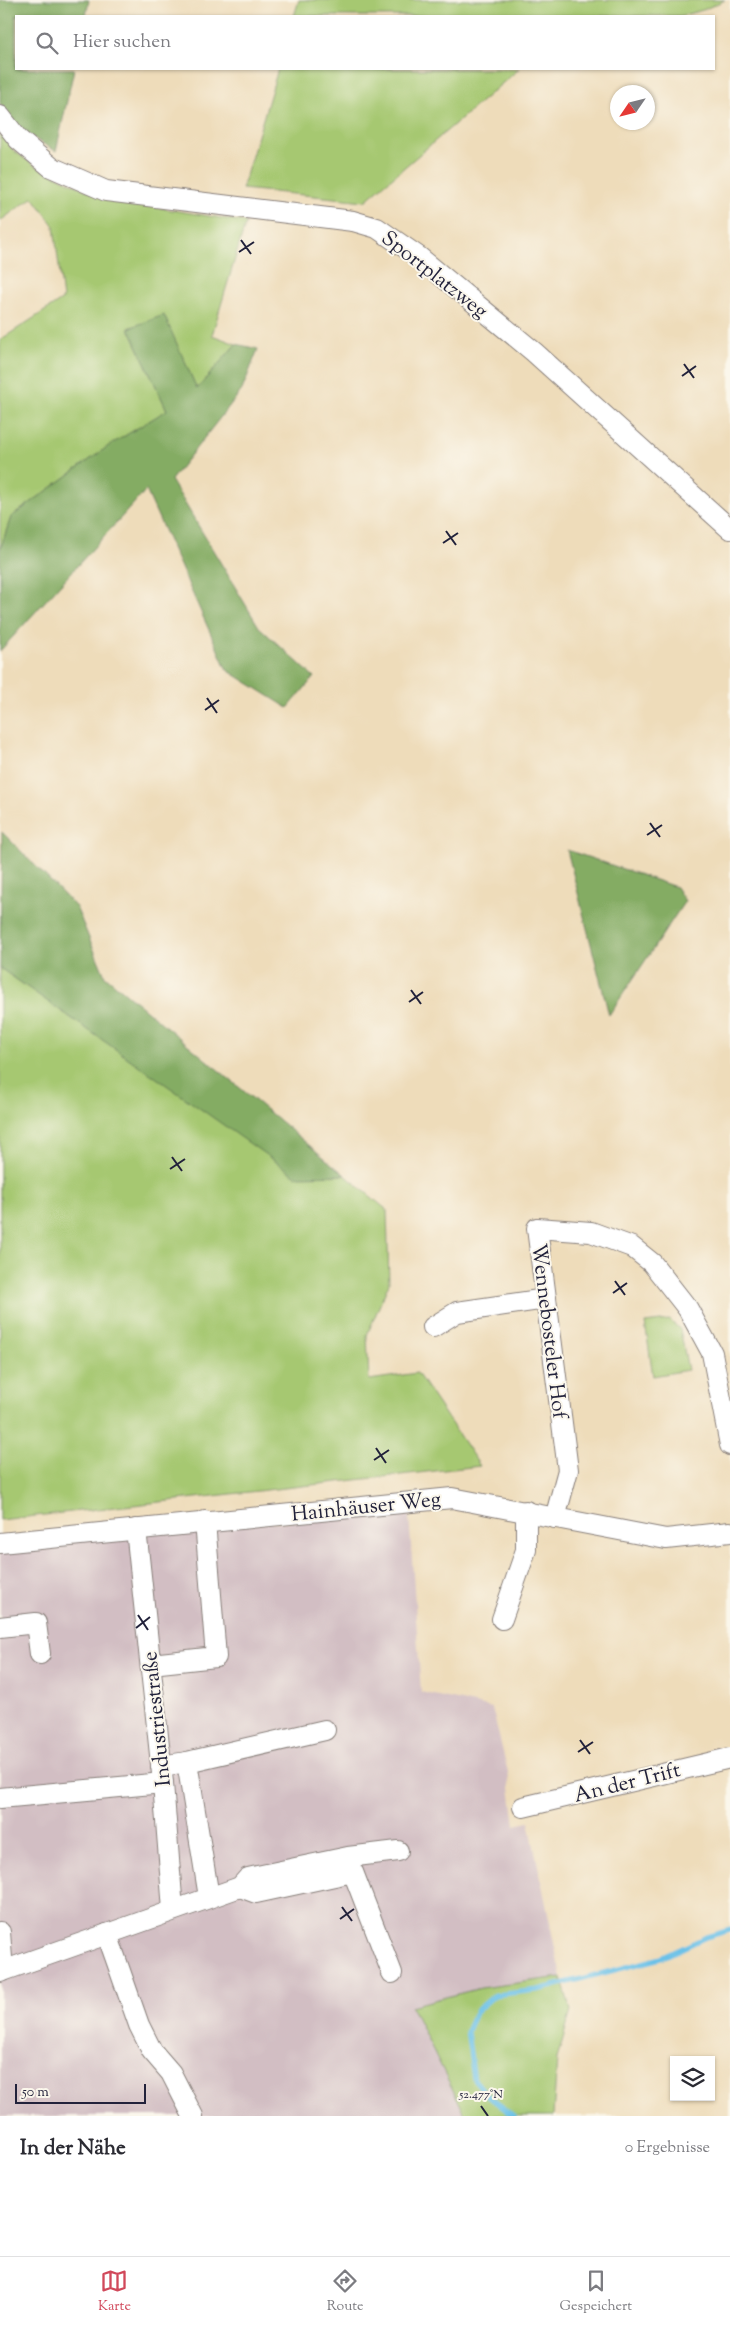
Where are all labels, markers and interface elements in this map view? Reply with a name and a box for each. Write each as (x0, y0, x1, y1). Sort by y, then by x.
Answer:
search box (15, 15, 715, 70)
icon: search (33, 29, 61, 57)
text: Hier suchen (73, 29, 171, 56)
north arrow (610, 85, 655, 130)
street label: Sportplatzweg (374, 224, 493, 327)
street label: Wennebosteler Hof (522, 1242, 574, 1422)
street label: Hainhäuser Weg (290, 1485, 442, 1531)
street label: Industriestraße (136, 1650, 180, 1788)
street label: An der Trift (571, 1756, 684, 1812)
map controls (670, 2056, 715, 2101)
button: layers (670, 2056, 715, 2101)
scale bar (15, 2081, 146, 2104)
text: 50 m (22, 2083, 49, 2103)
text: 52.477°N (458, 2086, 503, 2104)
text: In der Nähe (20, 2134, 126, 2164)
text: 0 Ergebnisse (625, 2137, 710, 2160)
tab: Karte (98, 2267, 131, 2317)
tab: Route (327, 2267, 364, 2317)
tab: Gespeichert (559, 2267, 632, 2317)

